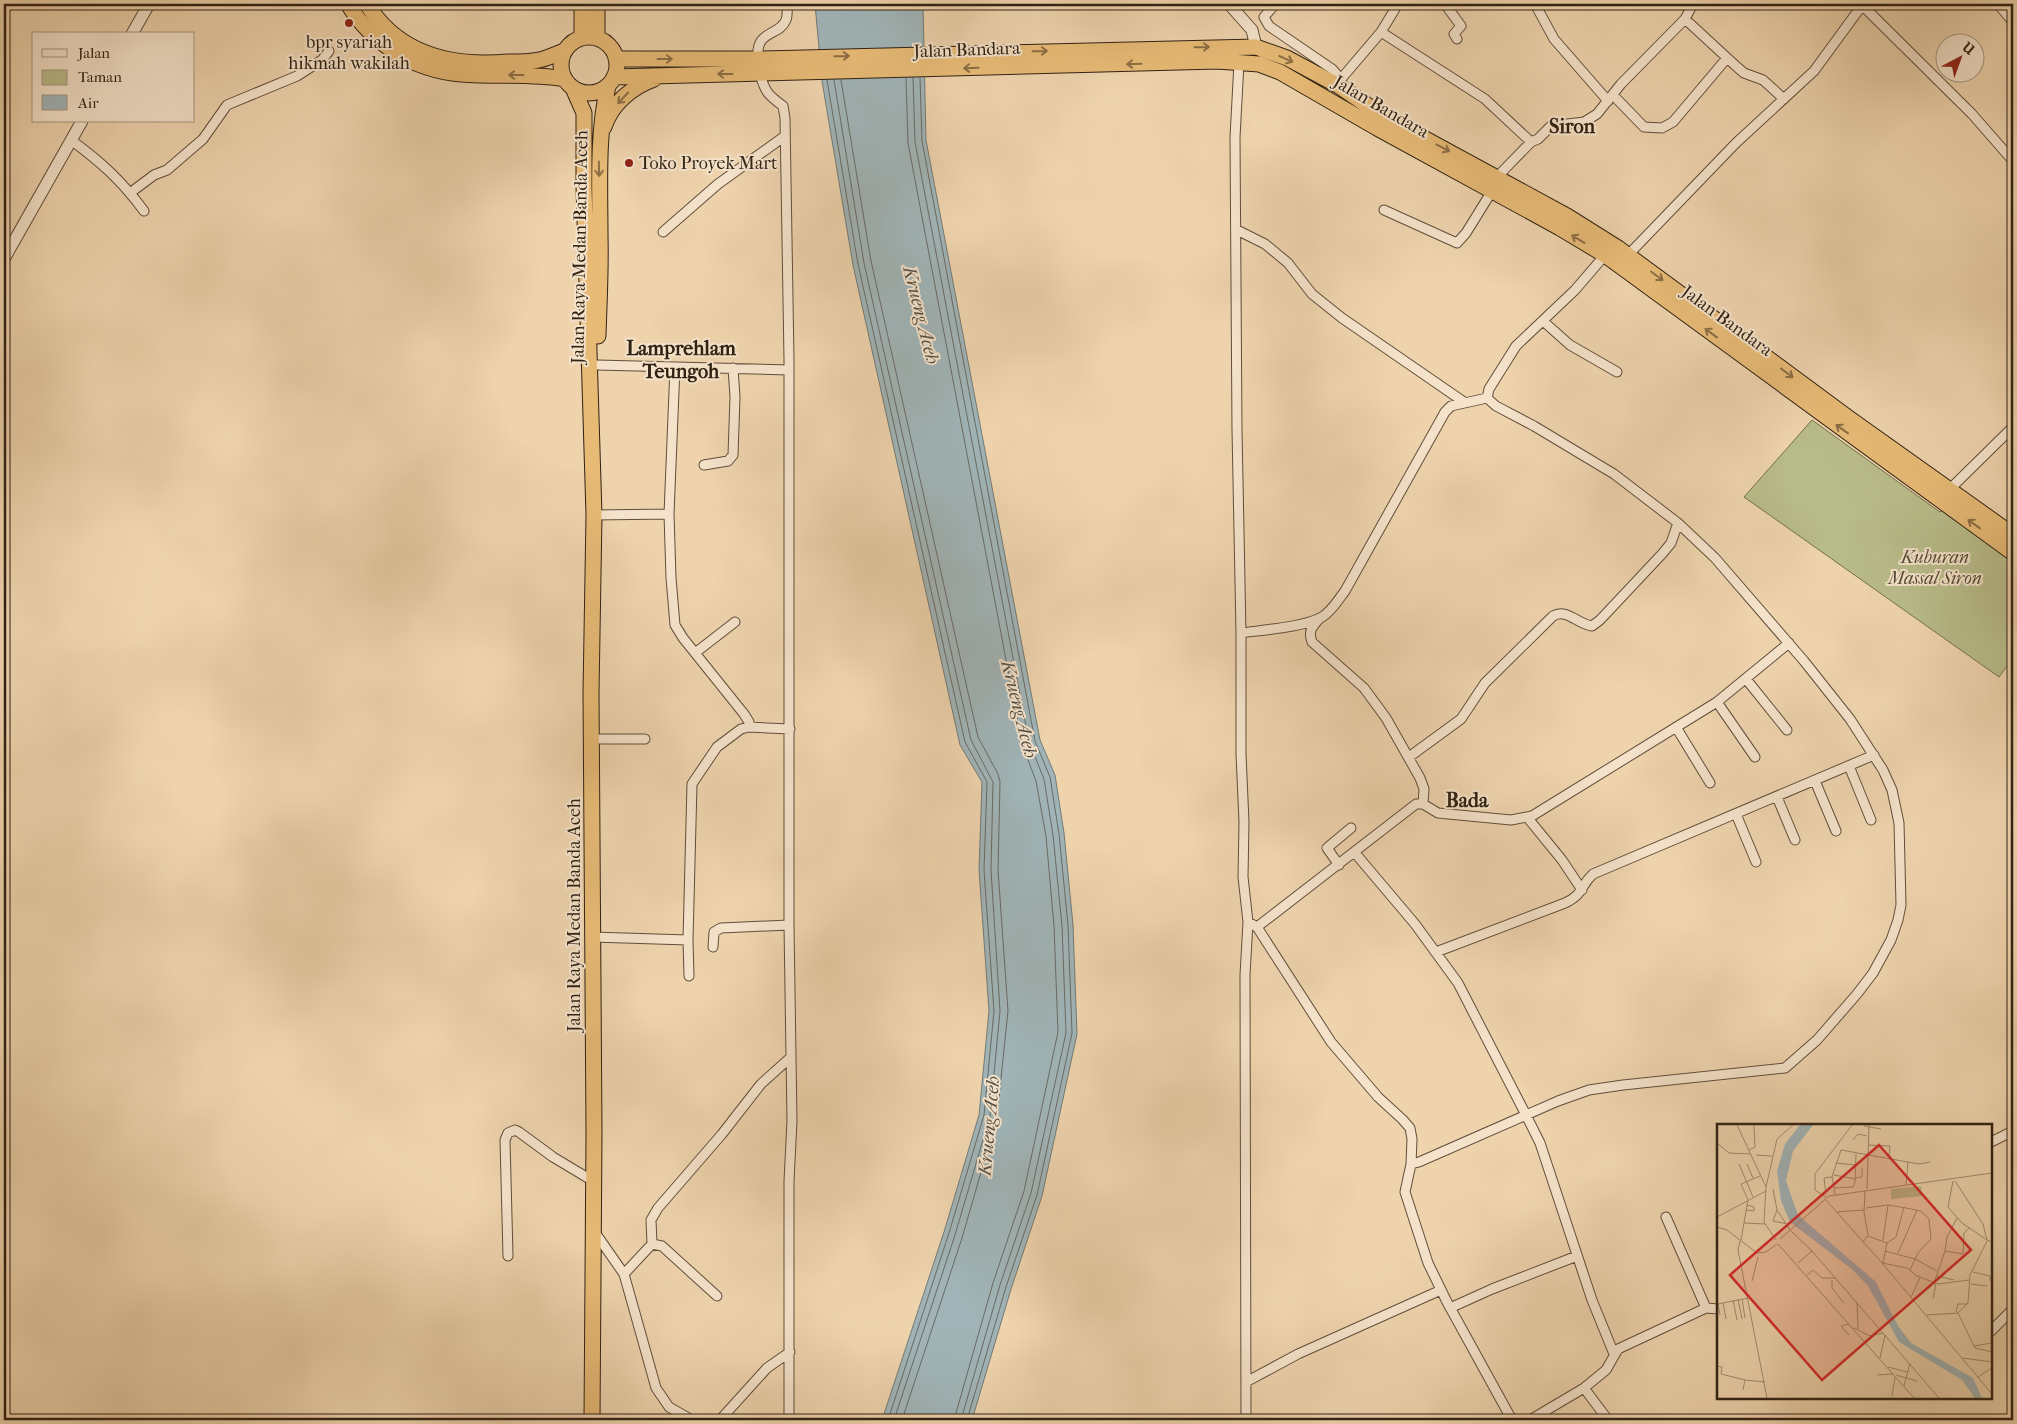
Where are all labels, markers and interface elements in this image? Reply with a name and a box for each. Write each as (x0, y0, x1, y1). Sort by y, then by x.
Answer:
marker: bpr syariah hikmah wakilah (343, 17, 355, 29)
legend (32, 32, 195, 122)
place label: bpr syariah hikmah wakilah (288, 32, 410, 74)
north arrow (1934, 32, 1984, 82)
street label: Jalan Bandara (911, 38, 1021, 62)
text: U (1958, 38, 1978, 59)
one-way arrow (1194, 43, 1210, 52)
text: Jalan (77, 44, 110, 62)
one-way arrow (1031, 47, 1047, 56)
one-way arrow (834, 52, 850, 61)
one-way arrow (656, 54, 673, 64)
one-way arrow (1278, 54, 1293, 64)
one-way arrow (1126, 59, 1142, 68)
one-way arrow (964, 64, 980, 73)
text: Taman (78, 68, 122, 86)
one-way arrow (508, 70, 524, 80)
one-way arrow (717, 70, 733, 79)
street label: Jalan Bandara (1328, 70, 1433, 143)
one-way arrow (617, 92, 629, 105)
text: Air (77, 94, 99, 112)
district label: Siron (1549, 115, 1595, 138)
street label: Jalan Raya Medan Banda Aceh (567, 130, 593, 366)
one-way arrow (1435, 143, 1450, 153)
place label: Toko Proyek Mart (639, 153, 778, 174)
marker: Toko Proyek Mart (623, 157, 635, 169)
one-way arrow (595, 160, 604, 176)
one-way arrow (1572, 234, 1586, 244)
water label: Krueng Aceh (898, 262, 944, 366)
one-way arrow (1650, 271, 1663, 282)
street label: Jalan Bandara (1676, 280, 1777, 361)
one-way arrow (1704, 328, 1718, 338)
district label: Lamprehlam Teungoh (626, 337, 736, 383)
one-way arrow (1780, 368, 1794, 378)
one-way arrow (1835, 424, 1849, 434)
one-way arrow (1967, 519, 1981, 529)
park label: Kuburan Massal Siron (1886, 547, 1982, 589)
water label: Krueng Aceh (996, 656, 1042, 760)
district label: Bada (1446, 789, 1489, 812)
street label: Jalan Raya Medan Banda Aceh (564, 798, 585, 1034)
water label: Krueng Aceh (974, 1075, 1004, 1179)
inset map (1717, 1124, 1992, 1399)

